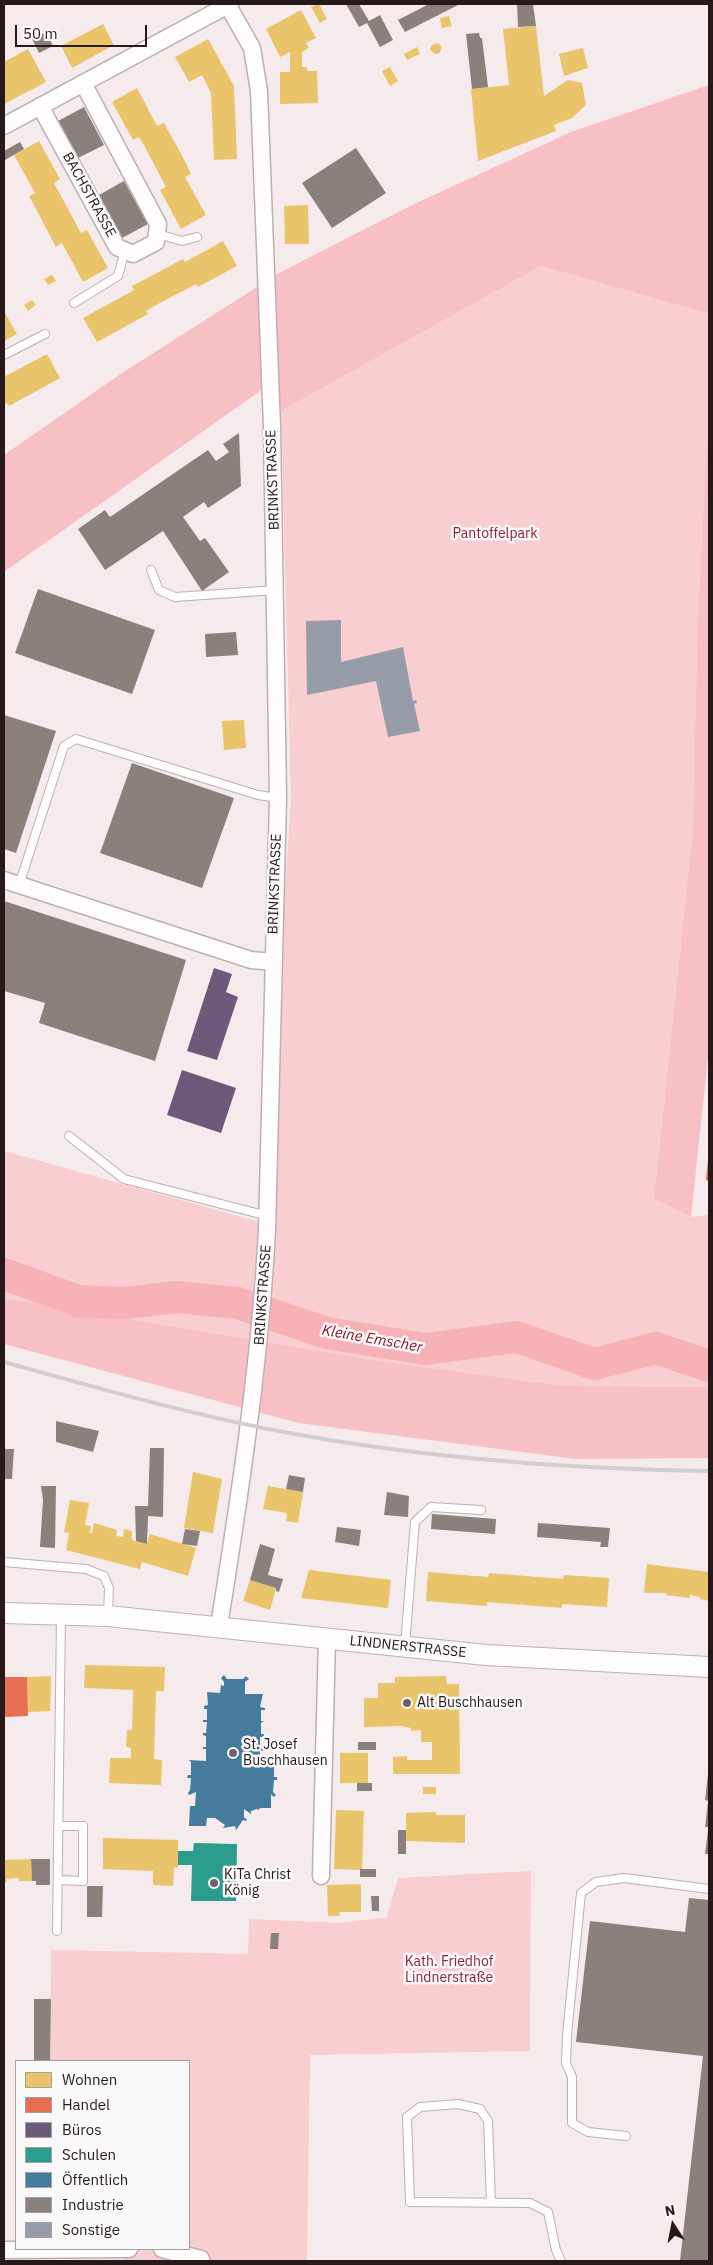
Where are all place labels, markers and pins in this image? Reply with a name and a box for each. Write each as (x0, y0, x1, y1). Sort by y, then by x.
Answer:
place label: Alt Buschhausen (417, 1695, 523, 1711)
marker: Alt Buschhausen (401, 1697, 413, 1709)
place label: St. Josef Buschhausen (243, 1737, 328, 1770)
marker: St. Josef Buschhausen (227, 1747, 239, 1759)
place label: KiTa Christ König (224, 1867, 291, 1900)
marker: KiTa Christ König (208, 1877, 220, 1889)

